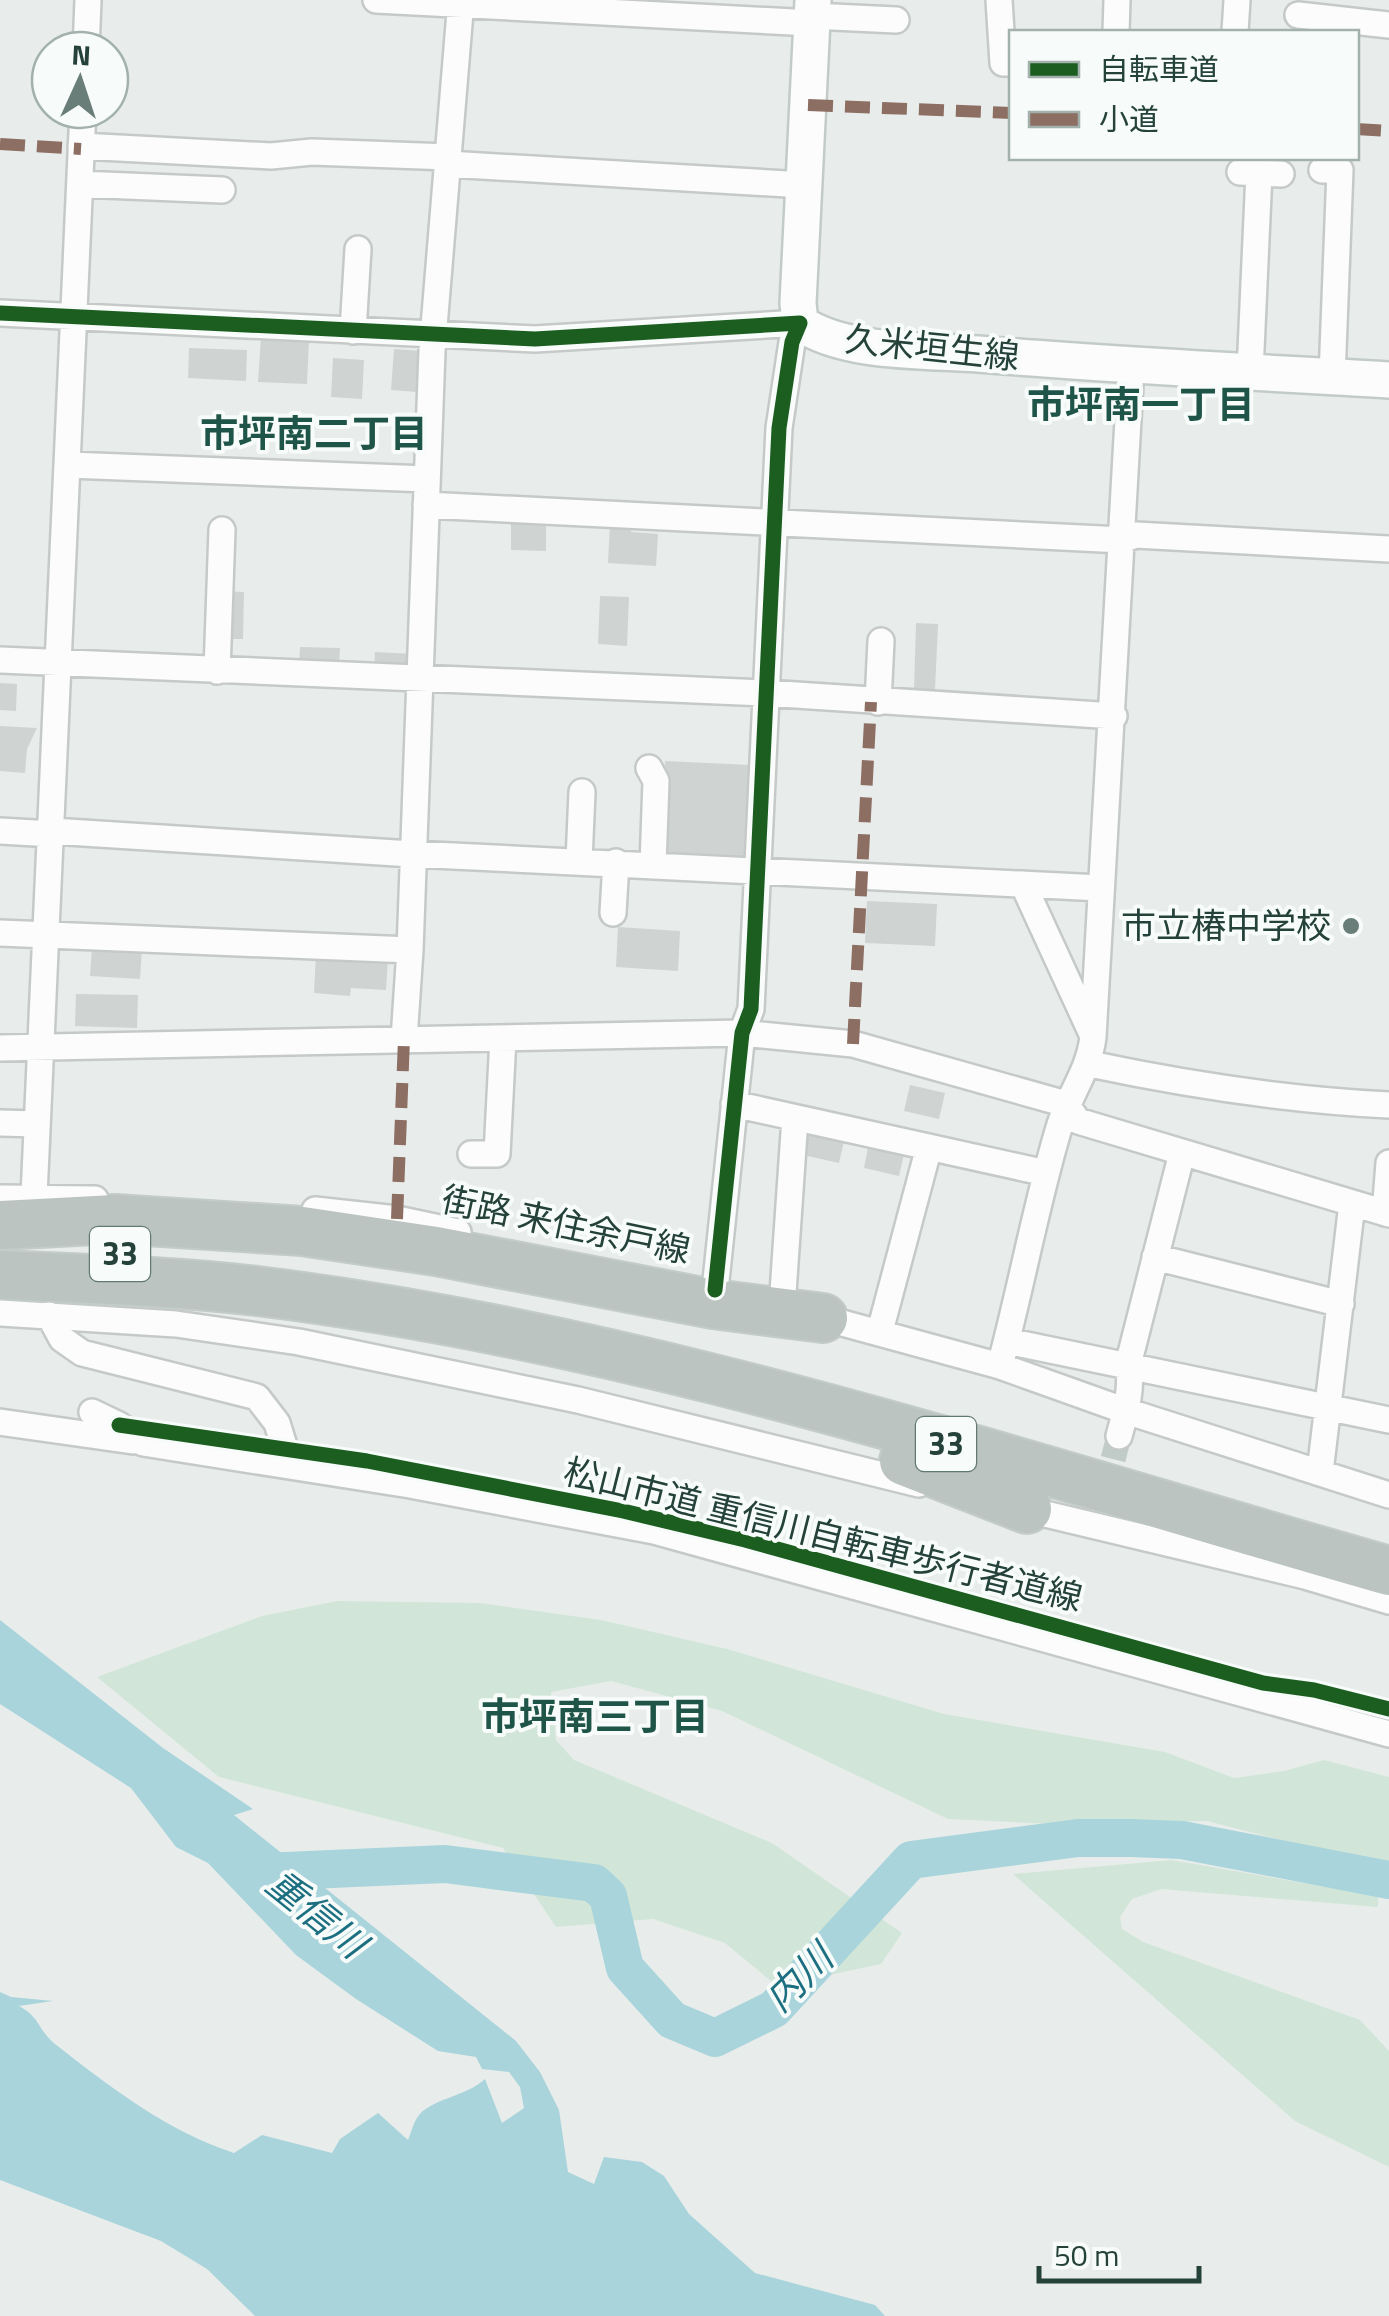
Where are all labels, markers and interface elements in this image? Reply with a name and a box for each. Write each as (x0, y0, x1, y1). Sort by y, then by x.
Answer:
north arrow (30, 30, 130, 130)
legend (1009, 30, 1359, 160)
text: N (71, 33, 92, 77)
text: 自転車道 (1099, 46, 1219, 92)
text: 小道 (1099, 96, 1159, 142)
street label: 久米垣生線 (842, 311, 1022, 383)
district label: 市坪南一丁目 (1027, 375, 1255, 433)
district label: 市坪南二丁目 (200, 404, 428, 462)
place label: 市立椿中学校 (1121, 898, 1331, 952)
marker: 市立椿中学校 (1340, 915, 1362, 937)
street label: 街路 来住余戸線 (437, 1171, 695, 1277)
road number: 33 (90, 1227, 150, 1281)
road number: 33 (916, 1417, 976, 1471)
street label: 松山市道 重信川自転車歩行者道線 (558, 1443, 1088, 1625)
district label: 市坪南三丁目 (481, 1687, 709, 1745)
water label: 重信川 (254, 1855, 382, 1974)
water label: 内川 (751, 1927, 849, 2025)
scale bar (1039, 2221, 1199, 2283)
text: 50 m (1054, 2232, 1119, 2278)

